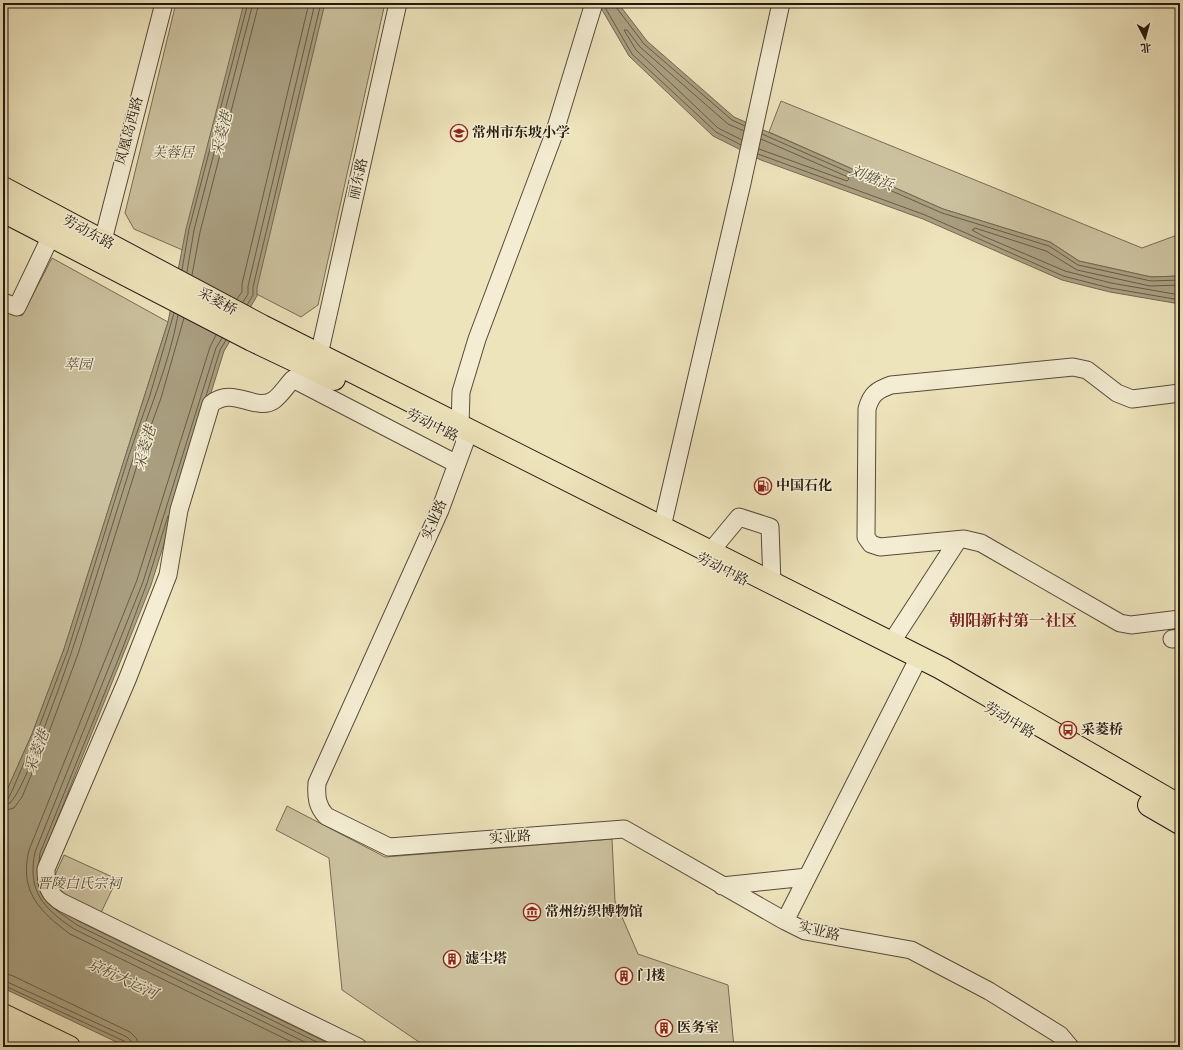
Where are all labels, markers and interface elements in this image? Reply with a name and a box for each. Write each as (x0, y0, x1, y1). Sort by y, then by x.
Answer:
north arrow (1125, 18, 1165, 58)
text: 北 (1140, 38, 1152, 54)
street label: 凤凰岛西路 (112, 95, 148, 167)
water label: 采菱港 (207, 108, 239, 158)
school or university icon: 常州市东坡小学 (449, 123, 469, 143)
place label: 常州市东坡小学 (472, 124, 570, 143)
park label: 芙蓉居 (152, 144, 196, 163)
street label: 丽东路 (345, 156, 373, 202)
water label: 刘塘浜 (846, 161, 897, 197)
street label: 劳动东路 (59, 211, 117, 255)
street label: 采菱桥 (194, 284, 240, 320)
park label: 萃园 (64, 356, 94, 375)
street label: 劳动中路 (403, 405, 461, 447)
water label: 采菱港 (130, 422, 163, 473)
fuel station icon: 中国石化 (753, 476, 773, 496)
place label: 中国石化 (776, 477, 832, 496)
street label: 实业路 (418, 497, 452, 543)
street label: 劳动中路 (693, 549, 751, 591)
district label: 朝阳新村第一社区 (949, 611, 1077, 633)
street label: 劳动中路 (980, 698, 1038, 744)
bus stop icon: 采菱桥 (1058, 720, 1078, 740)
place label: 采菱桥 (1081, 721, 1123, 740)
water label: 采菱港 (20, 725, 56, 777)
street label: 实业路 (488, 827, 532, 849)
park label: 晋陵白氏宗祠 (37, 875, 123, 894)
museum icon: 常州纺织博物馆 (522, 902, 542, 922)
place label: 常州纺织博物馆 (545, 903, 643, 922)
street label: 实业路 (796, 918, 842, 946)
building icon: 滤尘塔 (442, 949, 462, 969)
place label: 滤尘塔 (465, 950, 507, 969)
water label: 京杭大运河 (84, 955, 163, 1007)
building icon: 门楼 (614, 966, 634, 986)
place label: 门楼 (637, 967, 665, 986)
building icon: 医务室 (654, 1018, 674, 1038)
place label: 医务室 (677, 1019, 719, 1038)

